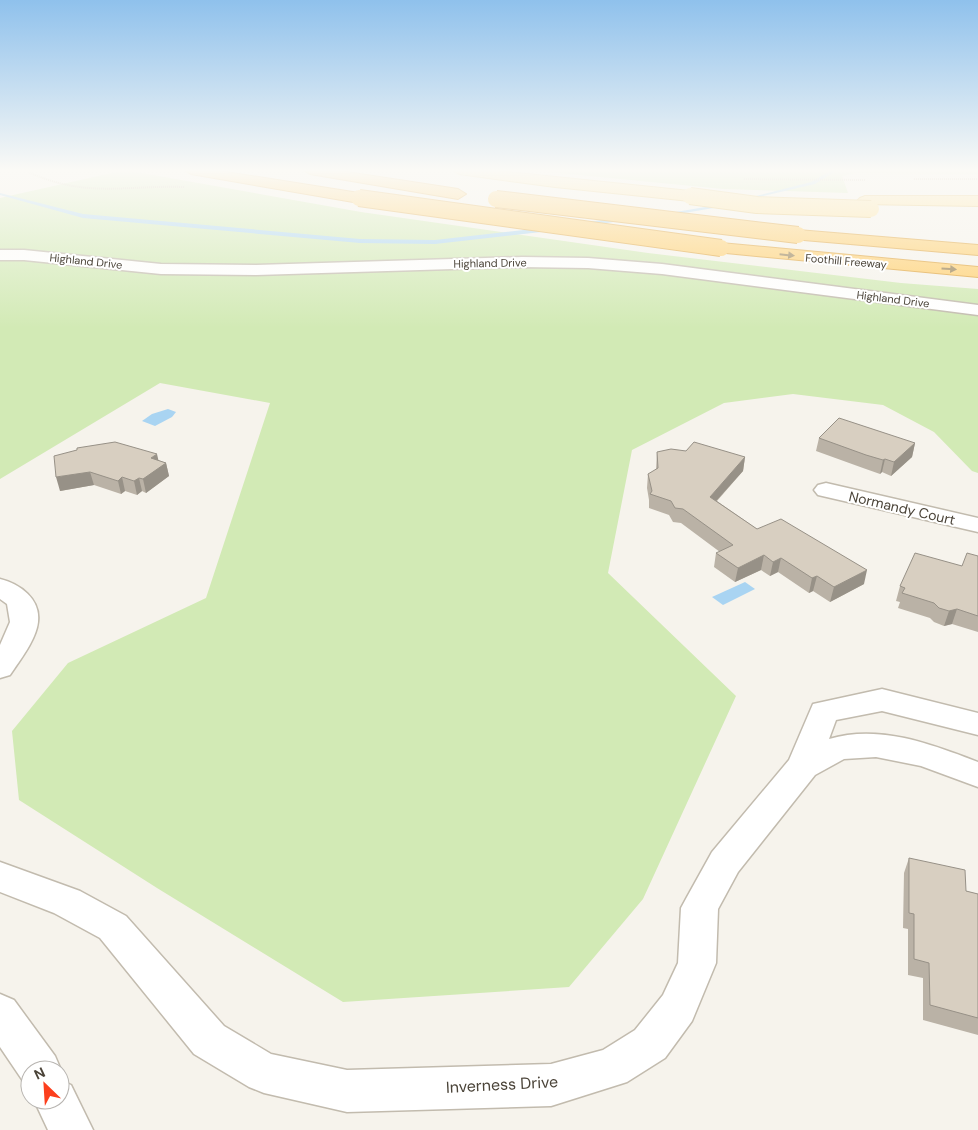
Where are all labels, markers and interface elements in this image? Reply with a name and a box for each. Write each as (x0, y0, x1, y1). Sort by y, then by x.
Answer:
street label: Highland Drive (49, 250, 123, 272)
street label: Foothill Freeway (805, 250, 887, 272)
one-way arrow (779, 251, 795, 259)
street label: Highland Drive (453, 255, 527, 271)
one-way arrow (941, 266, 957, 274)
street label: Highland Drive (856, 288, 930, 310)
street label: Normandy Court (847, 487, 957, 529)
north arrow (20, 1060, 70, 1110)
text: N (31, 1063, 48, 1084)
street label: Inverness Drive (445, 1071, 559, 1098)

